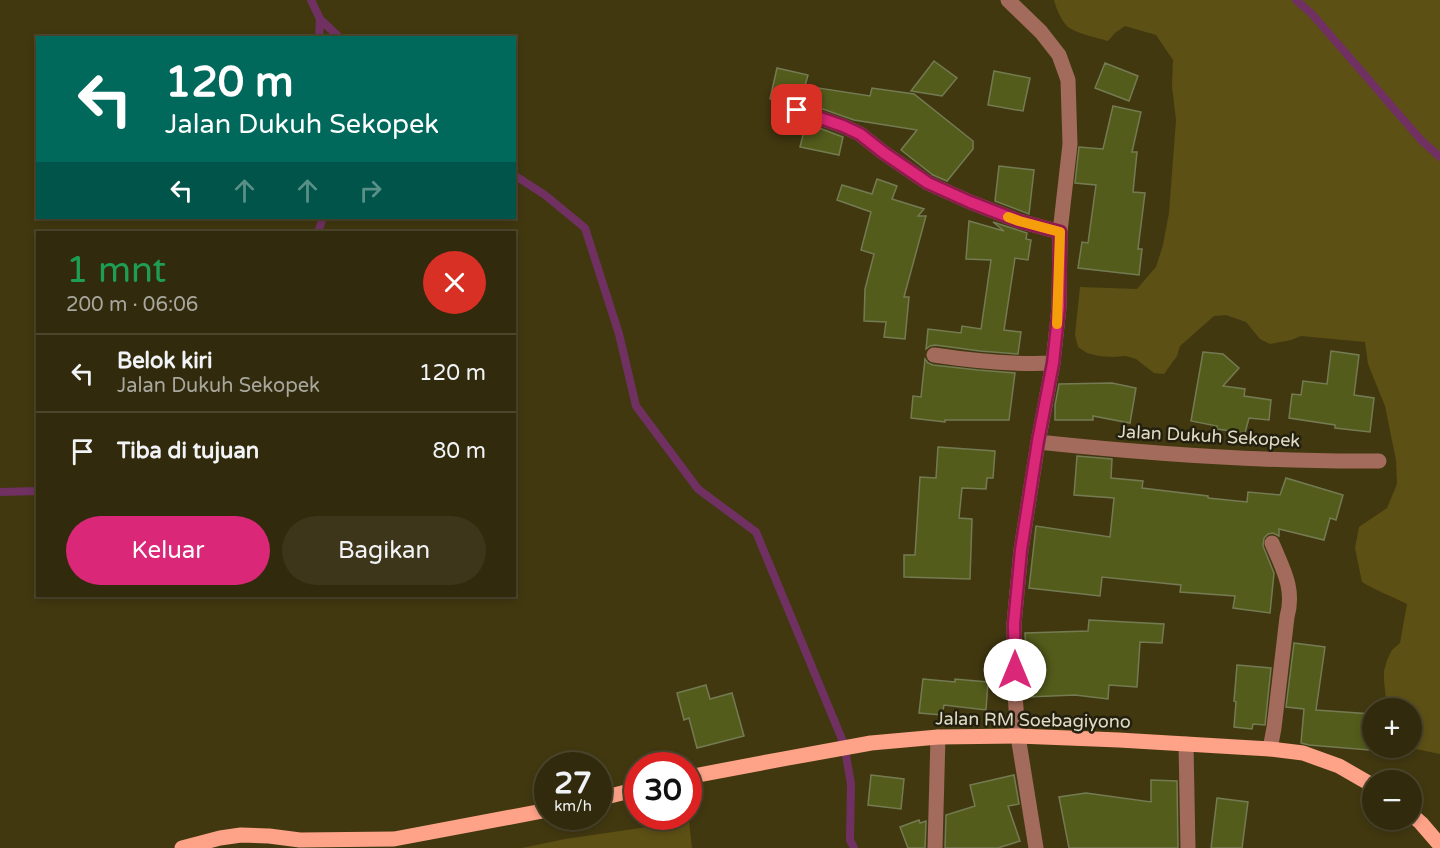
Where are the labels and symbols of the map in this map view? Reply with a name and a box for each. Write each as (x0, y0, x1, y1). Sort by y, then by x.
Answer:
pin (771, 84, 822, 135)
street label: Jalan Dukuh Sekopek (1117, 420, 1301, 452)
position arrow (983, 638, 1047, 702)
street label: Jalan RM Soebagiyono (935, 707, 1131, 733)
speed limit sign: 30 (624, 752, 702, 830)

